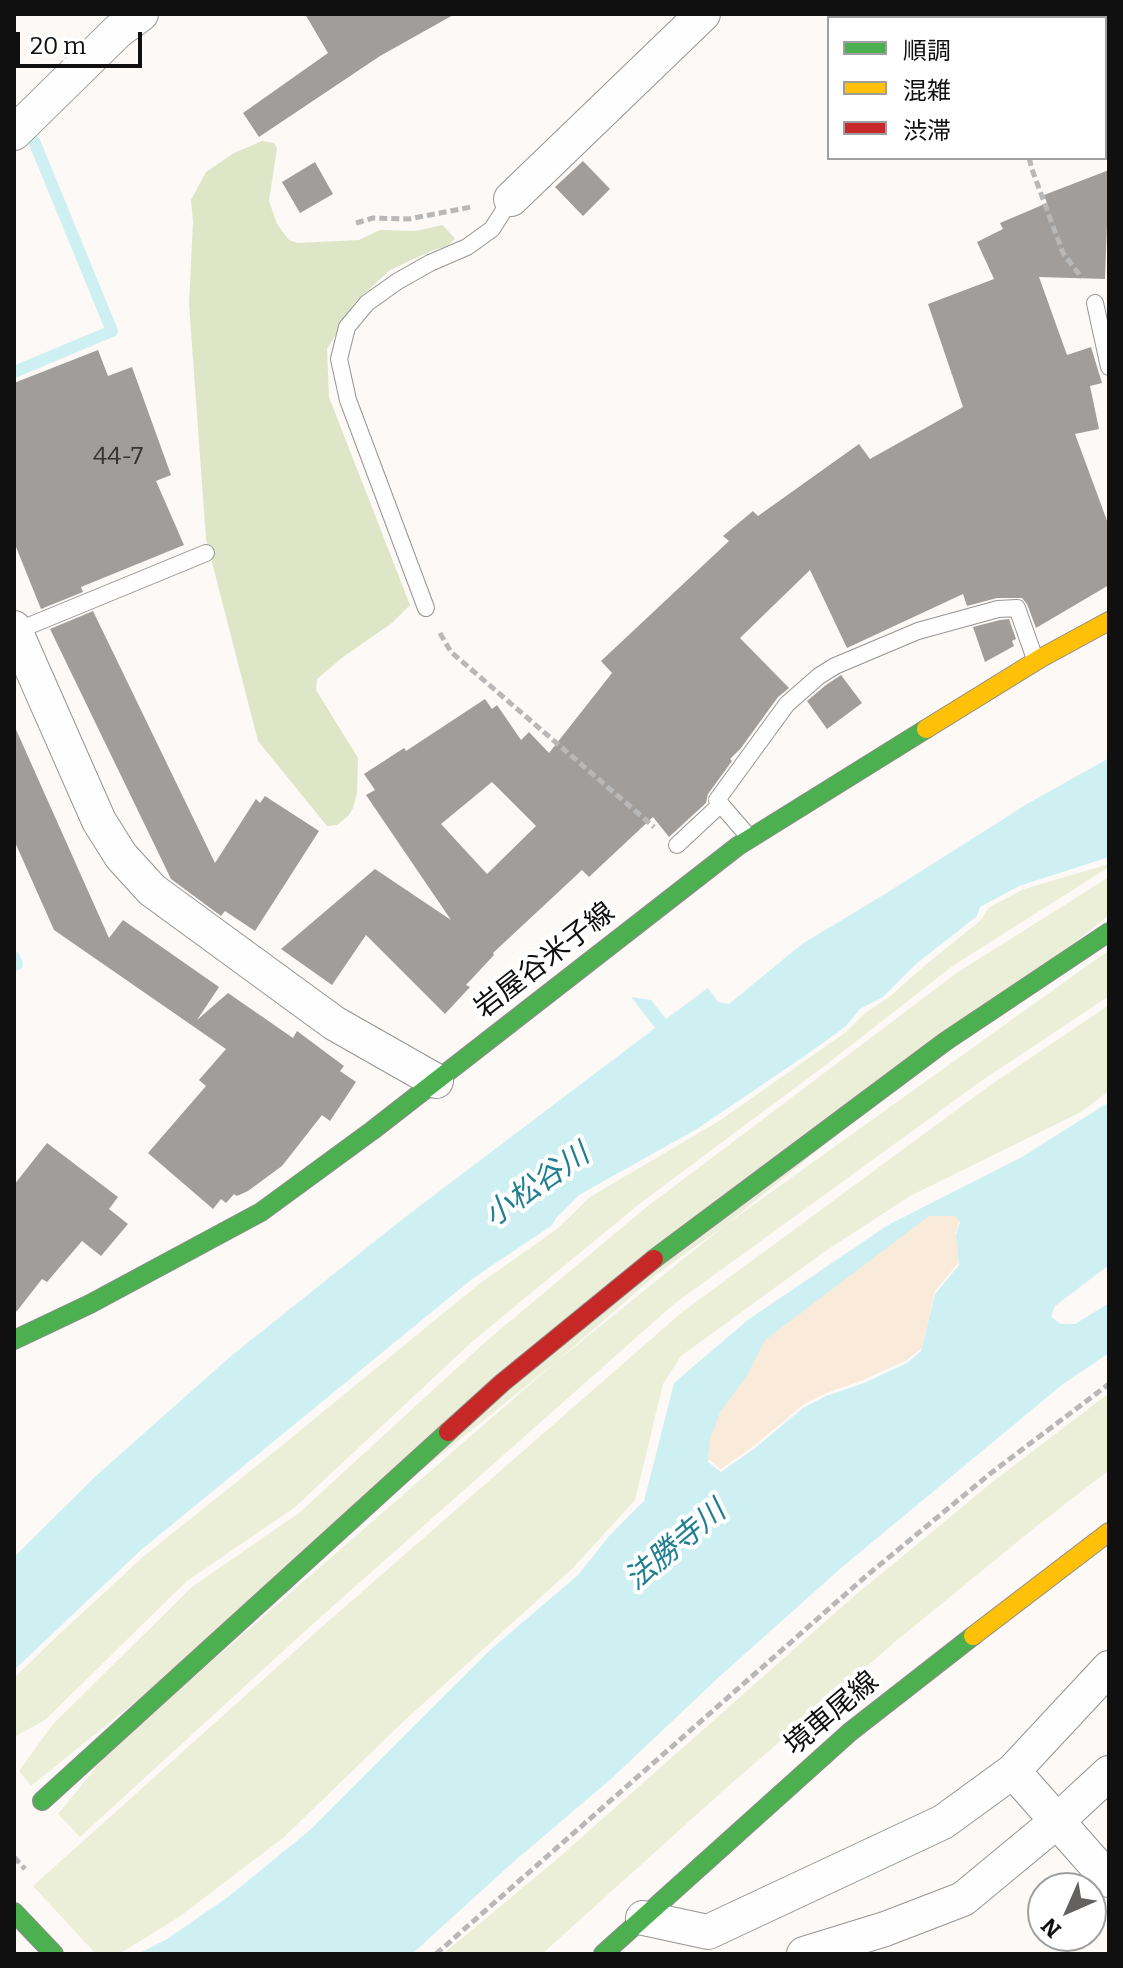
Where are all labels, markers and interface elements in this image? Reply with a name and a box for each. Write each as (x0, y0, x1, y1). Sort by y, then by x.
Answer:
scale bar (20, 16, 146, 66)
legend (827, 16, 1107, 160)
text: 20 m (30, 32, 86, 60)
text: 順調 (903, 37, 951, 65)
text: 混雑 (903, 77, 951, 105)
text: 渋滞 (903, 117, 951, 145)
house number: 44-7 (93, 443, 143, 471)
street label: 岩屋谷米子線 (468, 896, 622, 1026)
water label: 小松谷川 (478, 1137, 596, 1235)
water label: 法勝寺川 (618, 1494, 734, 1598)
street label: 境車尾線 (778, 1665, 886, 1763)
north arrow (1027, 1872, 1107, 1952)
text: N (1036, 1912, 1067, 1943)

